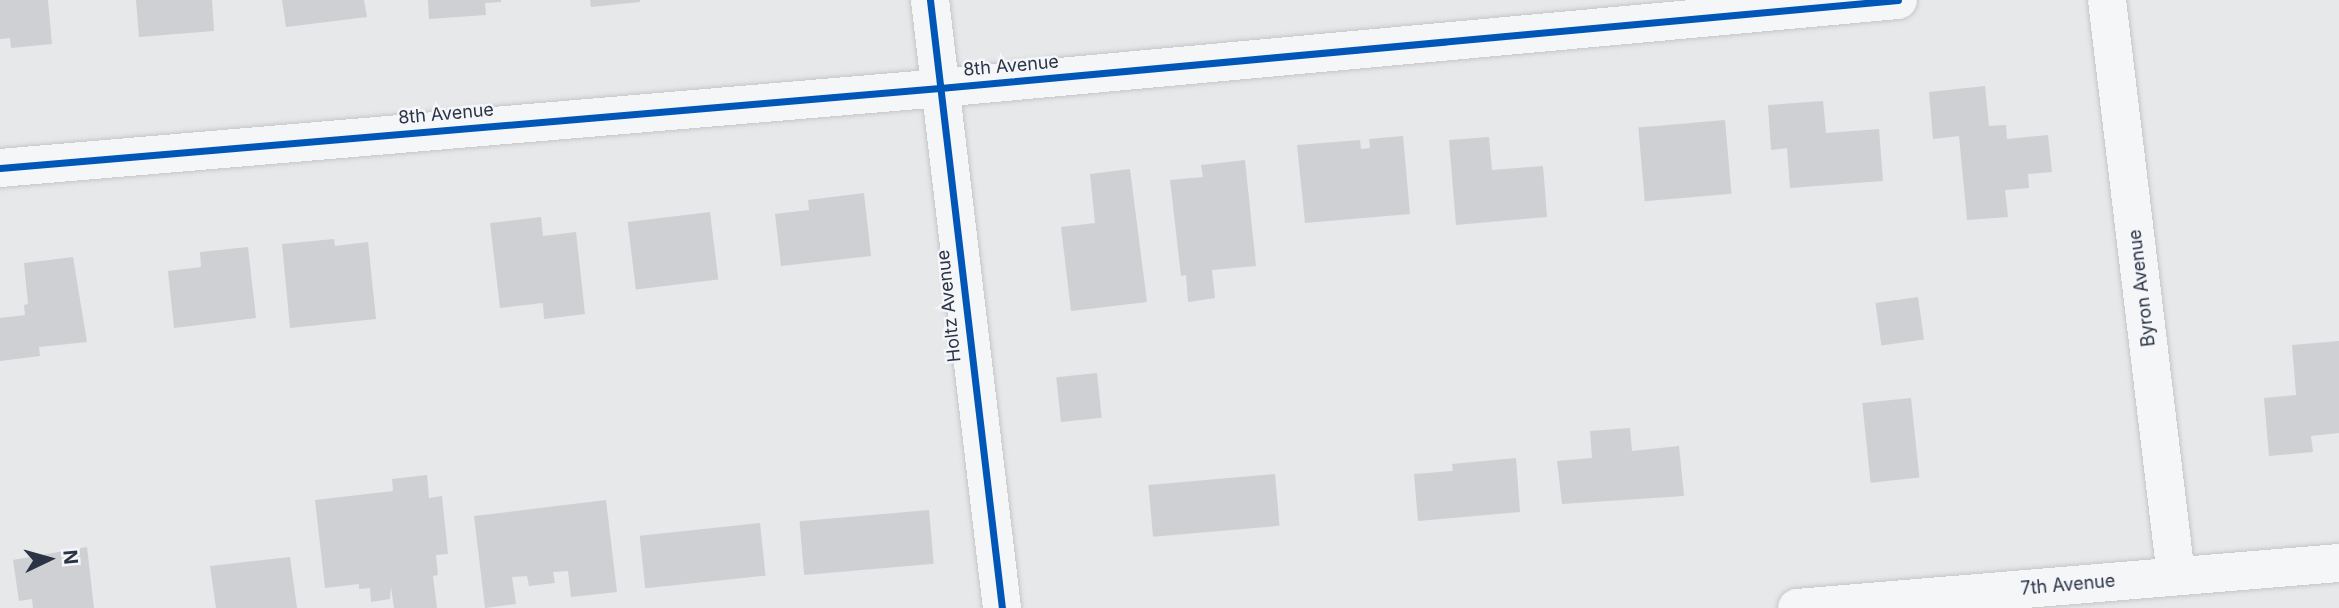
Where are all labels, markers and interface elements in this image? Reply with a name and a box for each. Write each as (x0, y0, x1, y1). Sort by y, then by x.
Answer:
street label: 8th Avenue (962, 51, 1060, 81)
street label: 8th Avenue (397, 99, 495, 129)
street label: Byron Avenue (2124, 228, 2160, 348)
street label: Holtz Avenue (932, 249, 966, 363)
north arrow (14, 524, 84, 594)
text: N (58, 549, 83, 565)
street label: 7th Avenue (2020, 570, 2116, 600)

